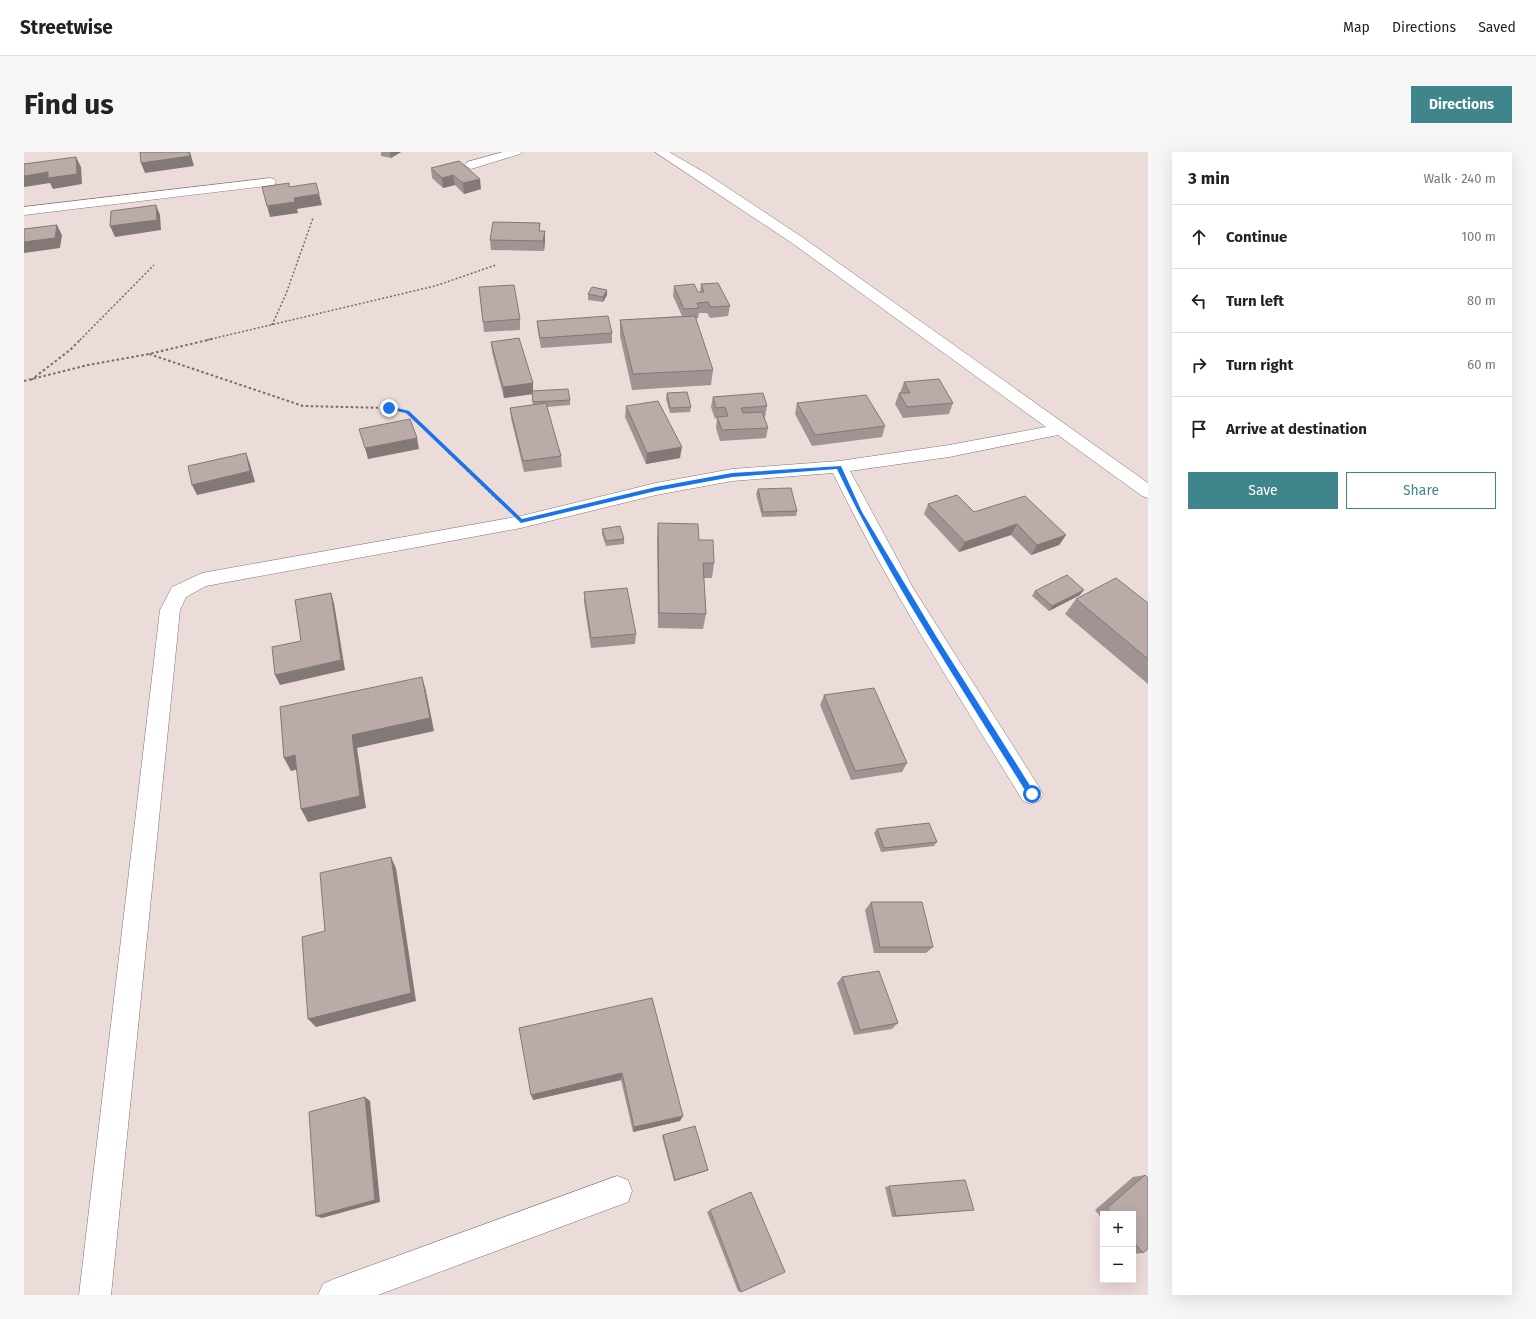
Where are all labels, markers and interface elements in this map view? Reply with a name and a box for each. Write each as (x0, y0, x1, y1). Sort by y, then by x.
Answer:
text: Streetwise (20, 16, 113, 39)
text: Map (1343, 19, 1370, 36)
text: Directions (1392, 19, 1456, 36)
text: Saved (1478, 19, 1516, 36)
button: Directions (1411, 86, 1512, 123)
text: Find us (24, 88, 114, 121)
text: 3 min (1188, 168, 1230, 189)
text: Walk · 240 m (1423, 171, 1496, 186)
icon: ahead (1188, 226, 1210, 248)
text: Continue (1226, 228, 1287, 246)
text: 100 m (1461, 229, 1496, 244)
icon: left (1188, 290, 1210, 312)
text: Turn left (1226, 292, 1284, 310)
text: 80 m (1467, 293, 1496, 308)
icon: right (1188, 354, 1210, 376)
text: Turn right (1226, 356, 1293, 374)
text: 60 m (1467, 357, 1496, 372)
route end (380, 399, 398, 417)
icon: arrive (1188, 418, 1210, 440)
text: Arrive at destination (1226, 420, 1367, 438)
button: Save (1188, 472, 1338, 509)
button: Share (1346, 472, 1496, 509)
route start (1023, 785, 1041, 803)
map controls (1100, 1211, 1136, 1283)
button: + (1100, 1211, 1136, 1247)
button: − (1100, 1247, 1136, 1283)

